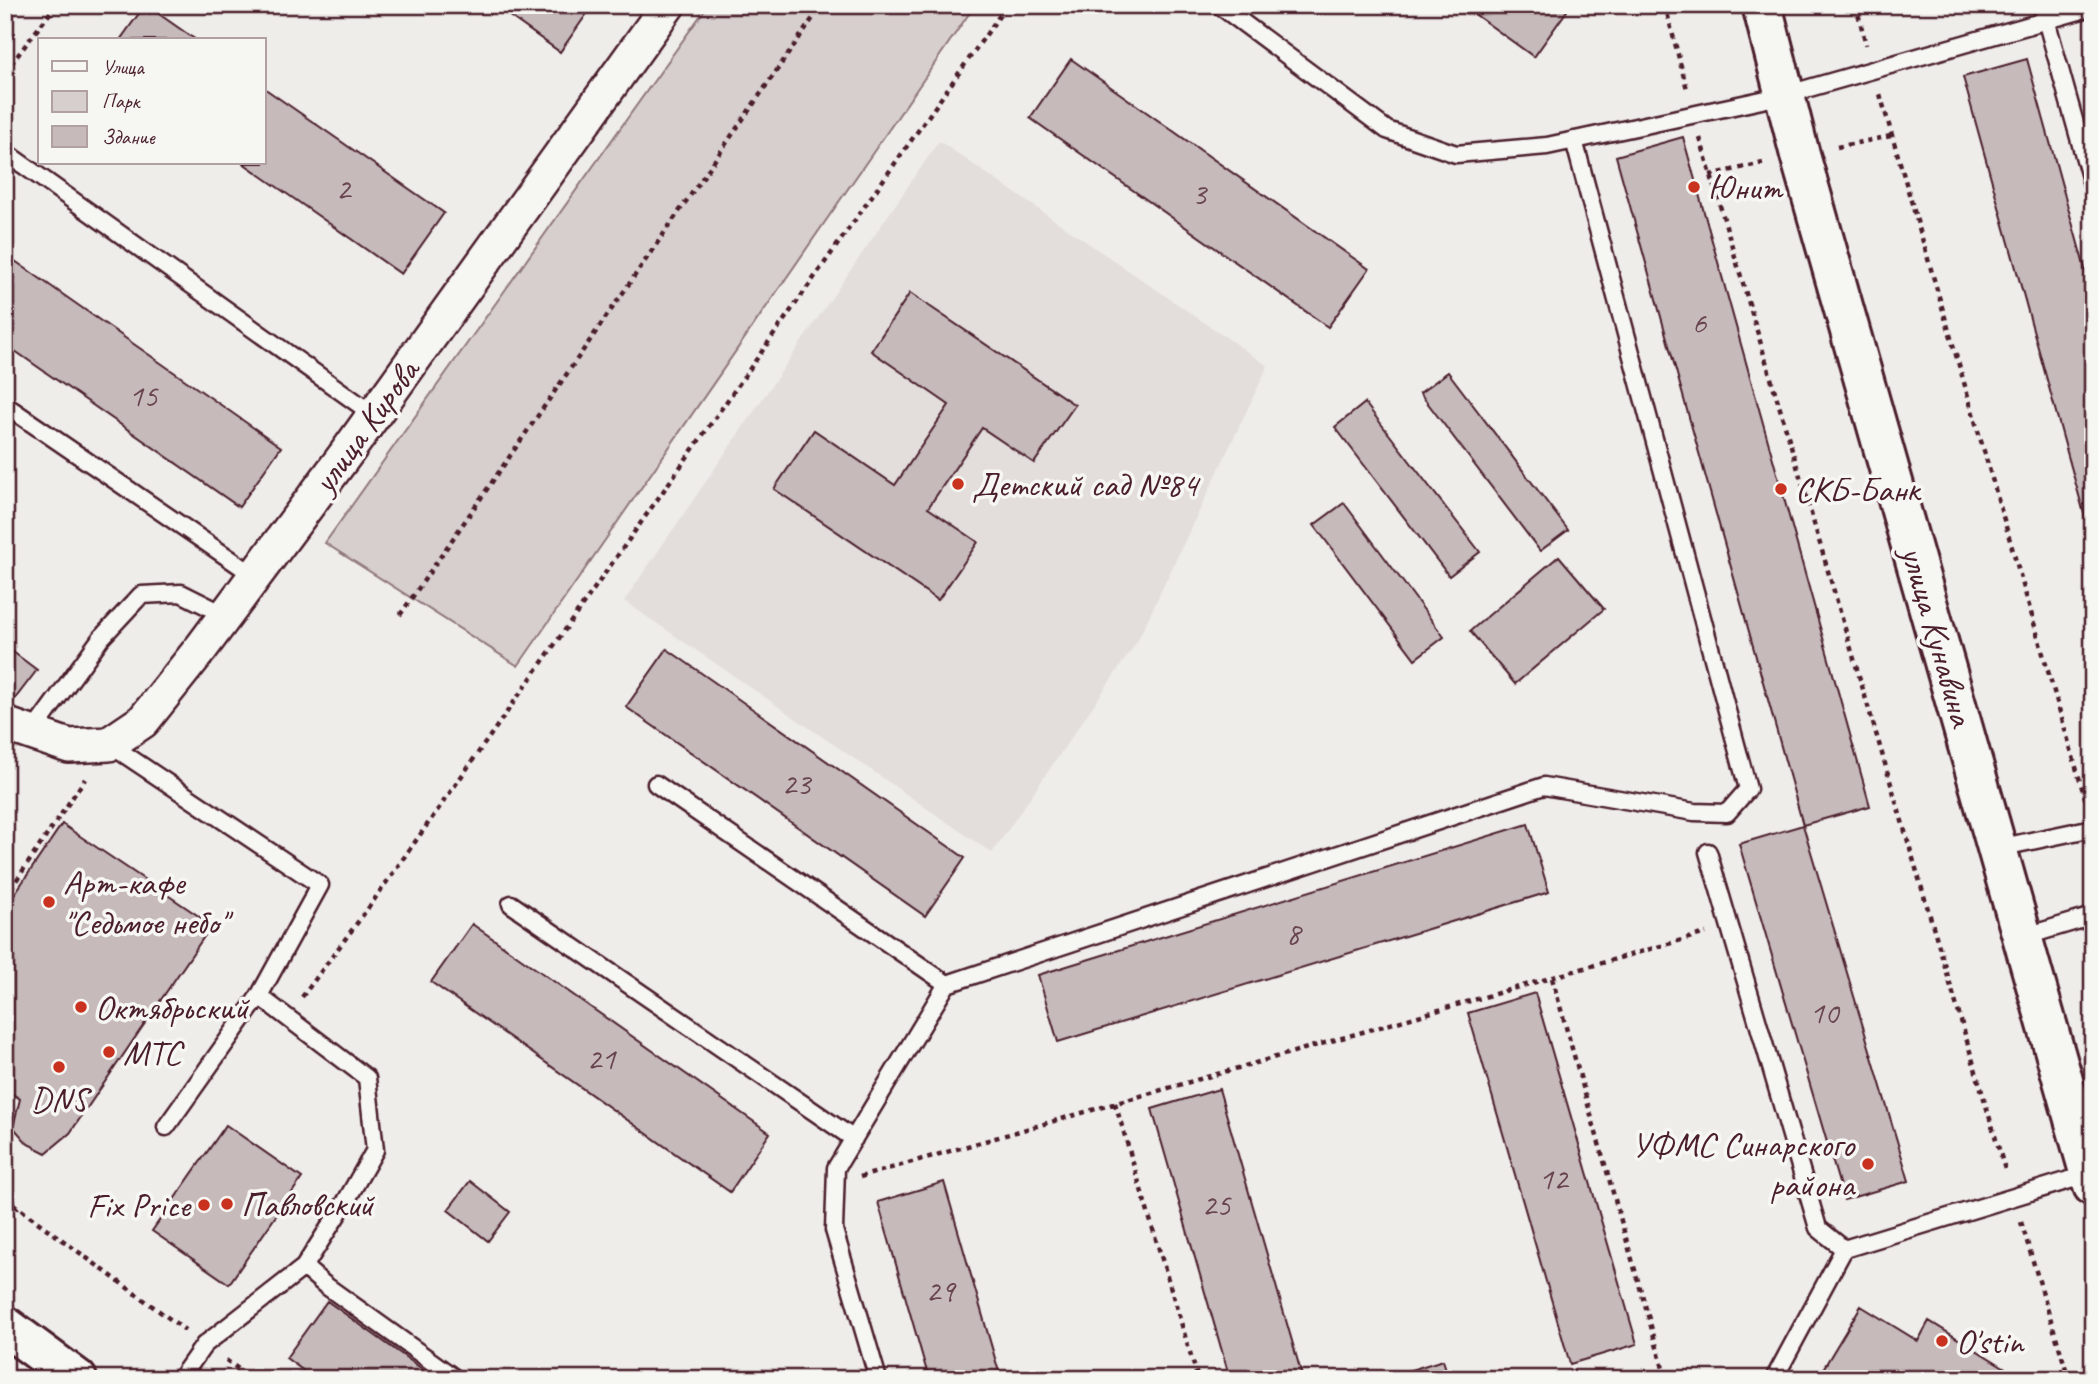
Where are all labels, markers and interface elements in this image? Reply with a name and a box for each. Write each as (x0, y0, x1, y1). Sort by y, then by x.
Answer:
legend (38, 38, 266, 164)
text: Улица (102, 54, 145, 80)
text: Парк (102, 88, 142, 114)
text: Здание (102, 124, 156, 150)
place label: Юнит (1708, 165, 1785, 210)
house number: 2 (336, 168, 353, 209)
house number: 3 (1192, 173, 1209, 214)
marker: Юнит (1686, 179, 1702, 195)
house number: 6 (1692, 302, 1708, 343)
street label: улица Кирова (301, 348, 431, 504)
house number: 15 (129, 375, 159, 416)
place label: Детский сад №84 (972, 462, 1201, 507)
place label: СКБ-Банк (1795, 467, 1923, 512)
marker: Детский сад №84 (950, 476, 966, 492)
marker: СКБ-Банк (1773, 481, 1789, 497)
street label: улица Кунавина (1890, 539, 1985, 734)
house number: 23 (782, 763, 813, 804)
place label: Арт-кафе "Седьмое небо" (63, 860, 234, 945)
marker: Арт-кафе "Седьмое небо" (41, 894, 57, 910)
house number: 8 (1286, 913, 1303, 954)
place label: Октябрьский (95, 985, 251, 1030)
house number: 10 (1810, 992, 1841, 1033)
marker: Октябрьский (73, 999, 89, 1015)
place label: МТС (123, 1030, 185, 1075)
house number: 21 (587, 1038, 617, 1079)
marker: МТС (101, 1044, 117, 1060)
marker: DNS (51, 1059, 67, 1075)
place label: DNS (30, 1077, 93, 1122)
place label: УФМС Синарского района (1631, 1122, 1856, 1207)
marker: УФМС Синарского района (1860, 1156, 1876, 1172)
house number: 12 (1539, 1158, 1570, 1199)
place label: Павловский (241, 1182, 376, 1227)
place label: Fix Price (87, 1183, 193, 1228)
house number: 25 (1202, 1184, 1232, 1225)
marker: Павловский (219, 1196, 235, 1212)
marker: Fix Price (196, 1197, 212, 1213)
house number: 29 (926, 1270, 957, 1311)
place label: O'stin (1956, 1319, 2026, 1364)
marker: O'stin (1934, 1333, 1950, 1349)

